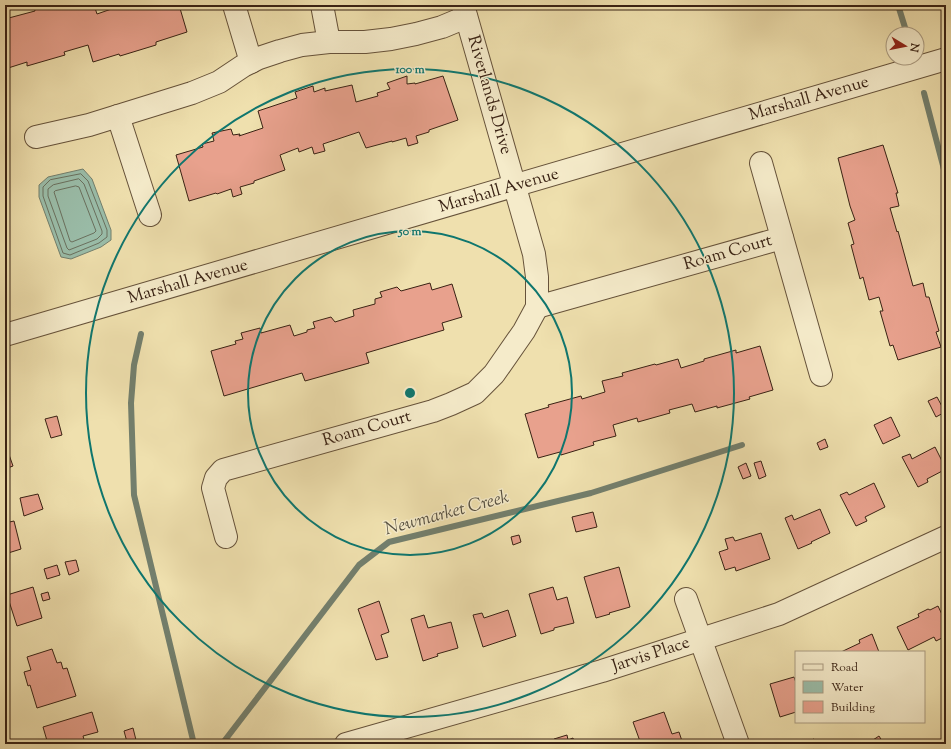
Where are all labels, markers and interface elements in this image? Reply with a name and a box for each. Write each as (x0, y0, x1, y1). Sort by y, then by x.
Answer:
north arrow (885, 26, 925, 66)
street label: Riverlands Drive (461, 33, 517, 157)
text: N (905, 41, 923, 53)
text: 100 m (394, 61, 425, 79)
street label: Marshall Avenue (746, 70, 872, 128)
street label: Marshall Avenue (436, 162, 562, 220)
text: 50 m (398, 223, 422, 241)
street label: Roam Court (681, 229, 775, 277)
street label: Marshall Avenue (125, 253, 251, 311)
centre of rings (403, 386, 417, 400)
street label: Roam Court (320, 405, 414, 453)
water label: Newmarket Creek (382, 485, 512, 543)
street label: Jarvis Place (608, 631, 693, 679)
legend (795, 651, 925, 723)
text: Road (831, 659, 858, 677)
text: Water (831, 679, 864, 697)
text: Building (831, 699, 875, 717)

